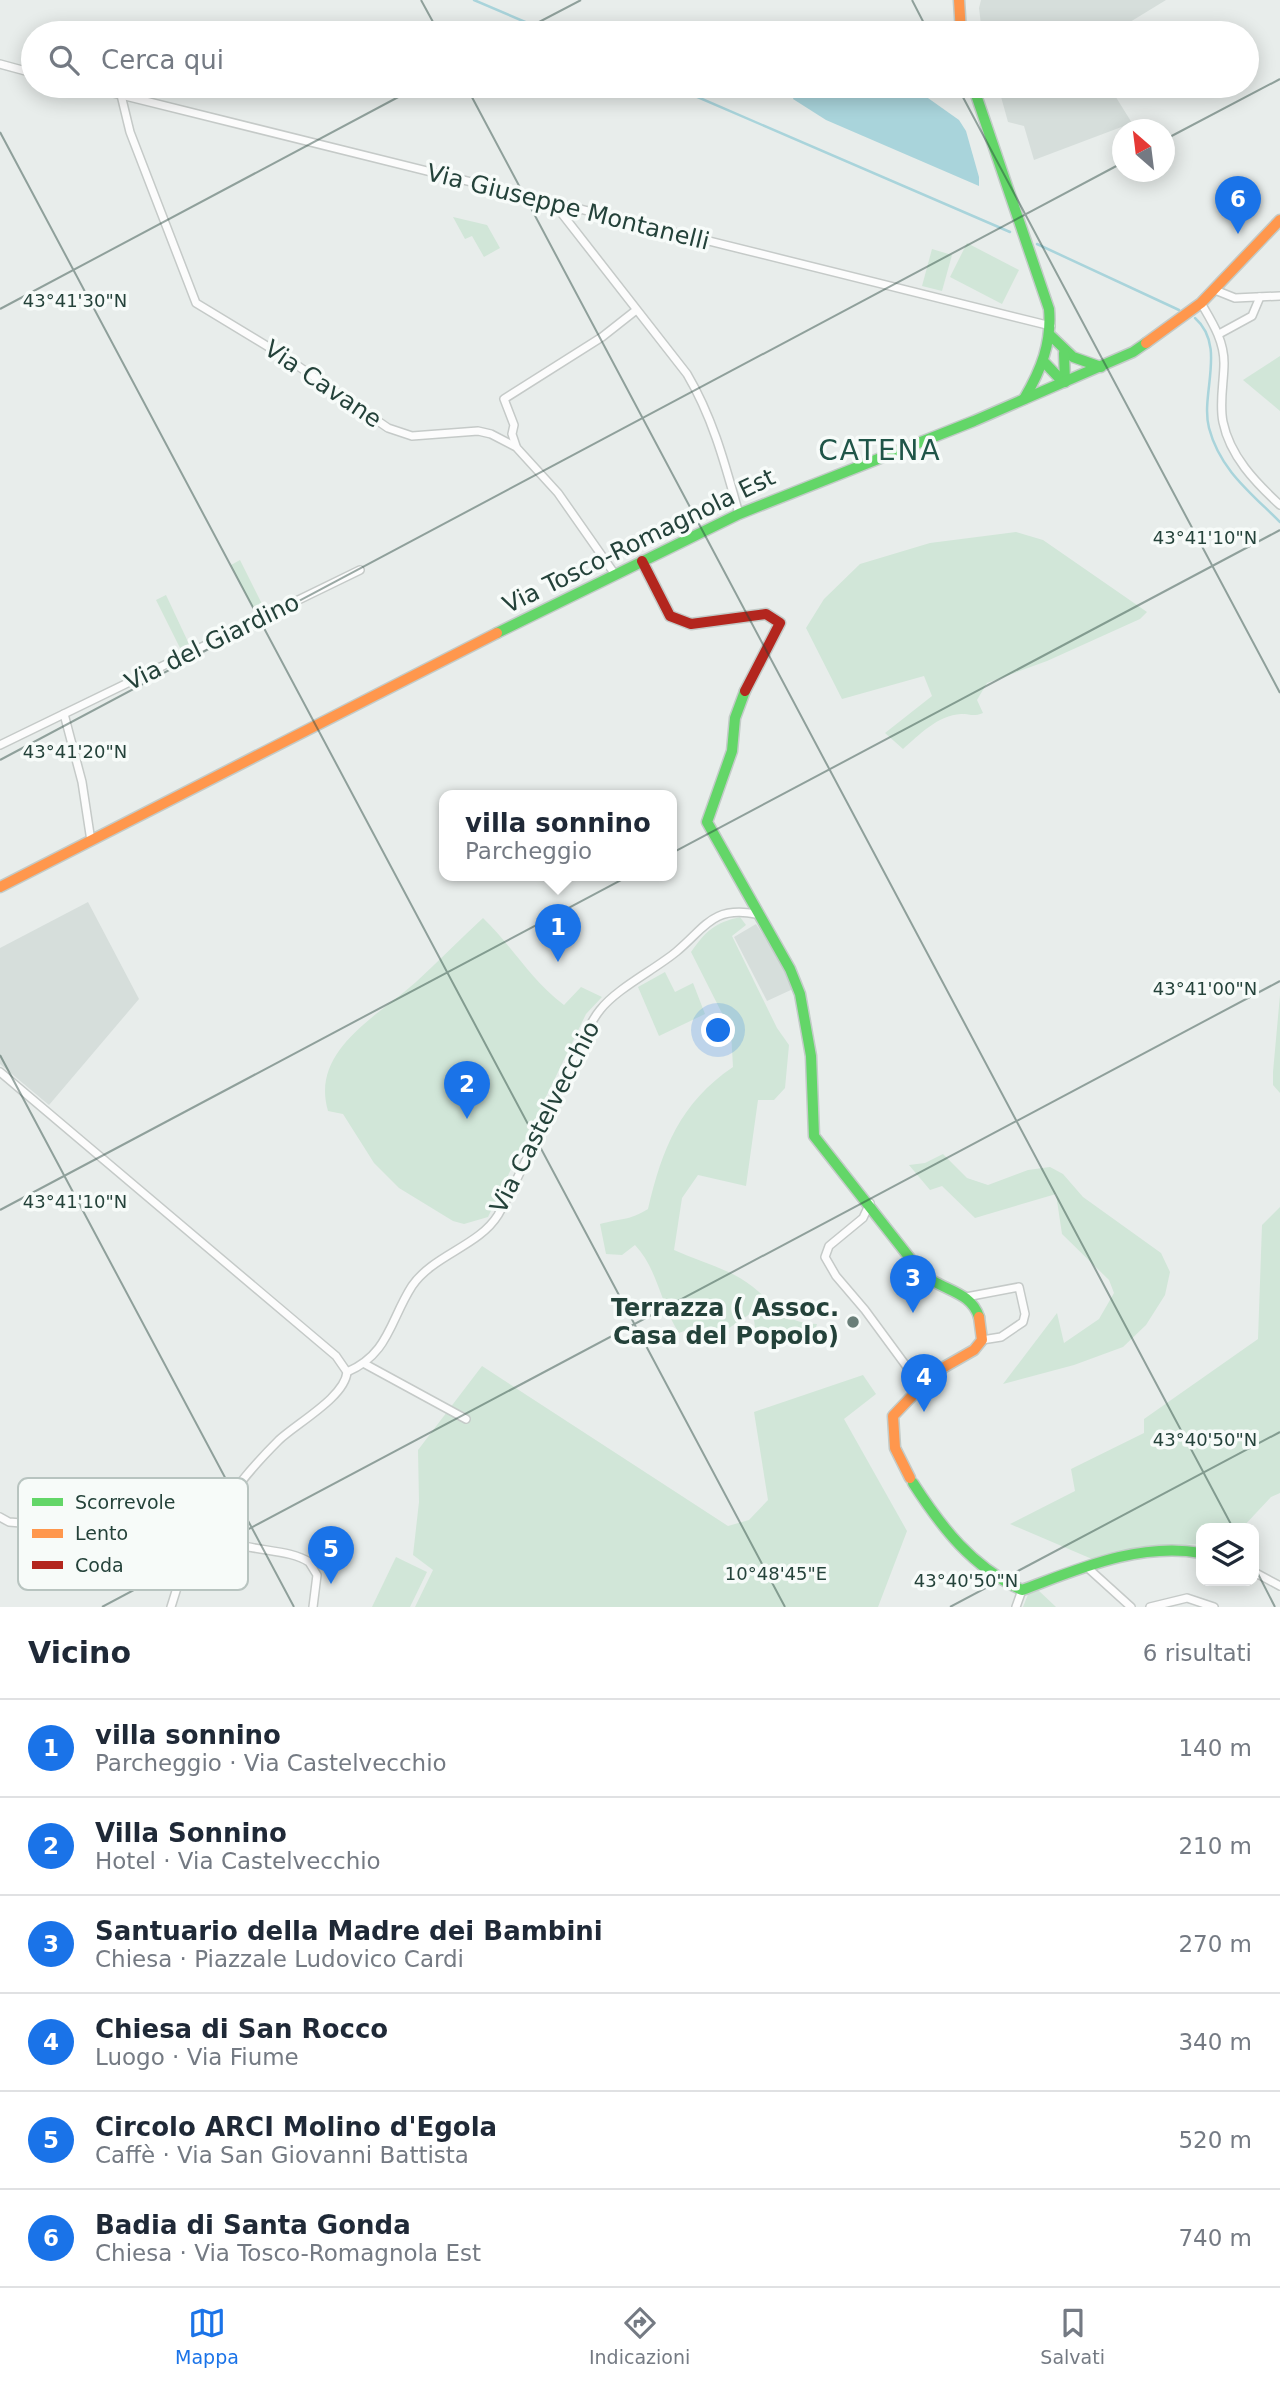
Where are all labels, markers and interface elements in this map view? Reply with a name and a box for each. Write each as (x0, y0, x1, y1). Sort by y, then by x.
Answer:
search box (21, 21, 1259, 98)
icon: search (45, 41, 83, 79)
text: Cerca qui (101, 45, 224, 75)
north arrow (1112, 119, 1175, 182)
street label: Via Giuseppe Montanelli (424, 158, 712, 256)
pin: 6 (1215, 176, 1261, 234)
text: 43°41'30"N (23, 290, 127, 311)
street label: Via Cavane (259, 335, 387, 433)
district label: CATENA (818, 434, 942, 467)
street label: Via Tosco-Romagnola Est (498, 463, 780, 619)
text: 43°41'10"N (1153, 527, 1257, 548)
street label: Via del Giardino (120, 588, 304, 696)
text: 43°41'20"N (23, 741, 127, 762)
popup (439, 790, 677, 881)
text: villa sonnino (465, 808, 651, 838)
text: Parcheggio (465, 838, 592, 864)
pin: 1 (535, 904, 581, 962)
text: 43°41'00"N (1153, 978, 1257, 999)
your location (701, 1013, 735, 1047)
street label: Via Castelvecchio (484, 1016, 606, 1218)
pin: 2 (444, 1061, 490, 1119)
text: 43°41'10"N (23, 1191, 127, 1212)
pin: 3 (890, 1255, 936, 1313)
place label: Terrazza ( Assoc. Casa del Popolo) (611, 1294, 839, 1350)
marker: Terrazza ( Assoc. Casa del Popolo) (845, 1314, 861, 1330)
pin: 4 (901, 1354, 947, 1412)
text: 43°40'50"N (1153, 1429, 1257, 1450)
legend (18, 1478, 248, 1590)
text: Scorrevole (75, 1491, 176, 1513)
text: Lento (75, 1522, 128, 1544)
map controls (1196, 1523, 1259, 1586)
button: layers (1196, 1523, 1259, 1586)
pin: 5 (308, 1526, 354, 1584)
text: Coda (75, 1554, 124, 1576)
text: 10°48'45"E (725, 1563, 827, 1584)
text: 43°40'50"N (914, 1570, 1018, 1591)
text: Vicino (28, 1635, 131, 1670)
text: 6 risultati (1143, 1640, 1252, 1666)
text: villa sonnino (95, 1720, 281, 1750)
text: 1 (43, 1735, 59, 1761)
text: 140 m (1178, 1735, 1252, 1761)
text: Parcheggio · Via Castelvecchio (95, 1750, 447, 1776)
text: Villa Sonnino (95, 1818, 287, 1848)
text: 2 (43, 1833, 59, 1859)
text: 210 m (1178, 1833, 1252, 1859)
text: Hotel · Via Castelvecchio (95, 1848, 381, 1874)
text: Santuario della Madre dei Bambini (95, 1916, 603, 1946)
text: 3 (43, 1931, 59, 1957)
text: 270 m (1178, 1931, 1252, 1957)
text: Chiesa · Piazzale Ludovico Cardi (95, 1946, 464, 1972)
text: Chiesa di San Rocco (95, 2014, 388, 2044)
text: 4 (43, 2029, 59, 2055)
text: 340 m (1178, 2029, 1252, 2055)
text: Luogo · Via Fiume (95, 2044, 299, 2070)
text: Circolo ARCI Molino d'Egola (95, 2112, 497, 2142)
text: 5 (43, 2127, 59, 2153)
text: 520 m (1178, 2127, 1252, 2153)
text: Caffè · Via San Giovanni Battista (95, 2142, 469, 2168)
text: Badia di Santa Gonda (95, 2210, 411, 2240)
text: 6 (43, 2225, 59, 2251)
text: 740 m (1178, 2225, 1252, 2251)
text: Chiesa · Via Tosco-Romagnola Est (95, 2240, 481, 2266)
tab: Mappa (175, 2304, 239, 2368)
tab: Indicazioni (589, 2304, 690, 2368)
tab: Salvati (1040, 2304, 1105, 2368)

